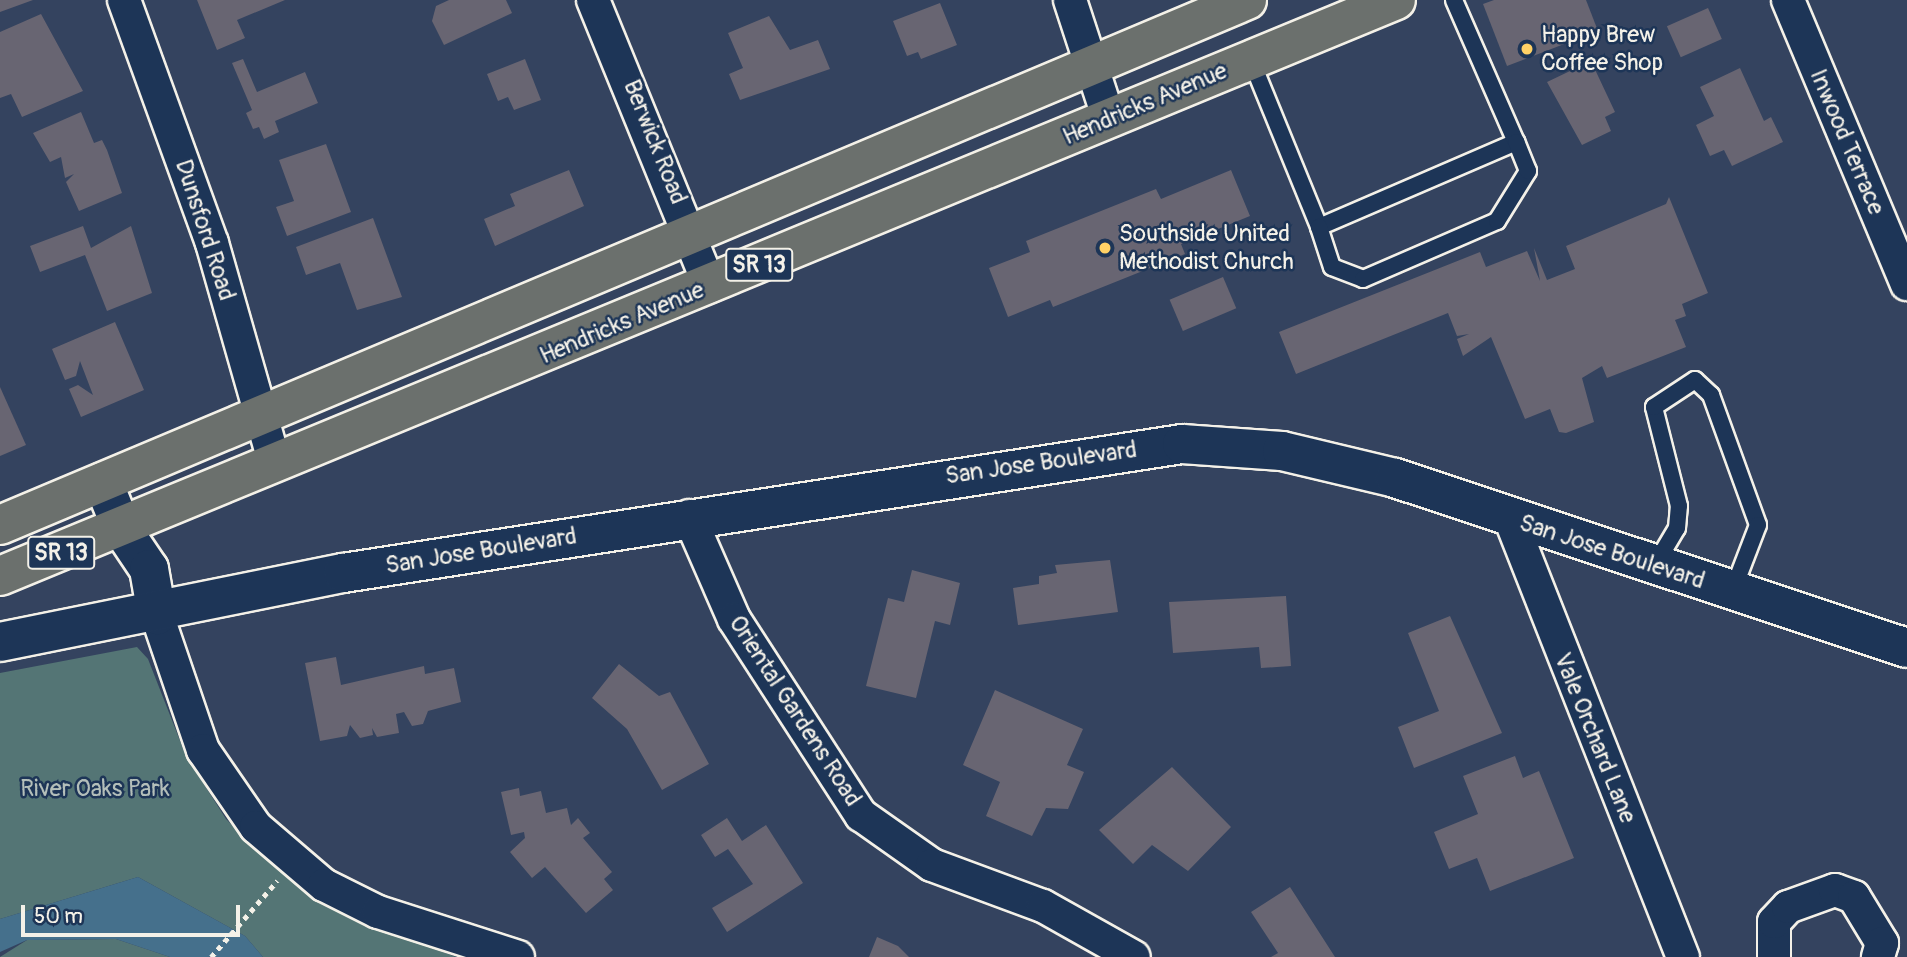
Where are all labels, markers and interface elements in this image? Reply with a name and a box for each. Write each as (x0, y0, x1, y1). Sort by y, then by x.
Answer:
place label: Happy Brew Coffee Shop (1541, 21, 1663, 77)
marker: Happy Brew Coffee Shop (1519, 41, 1535, 57)
street label: Hendricks Avenue (1059, 56, 1231, 152)
street label: Inwood Terrace (1803, 65, 1891, 219)
street label: Berwick Road (617, 76, 693, 208)
street label: Dunsford Road (169, 156, 241, 304)
place label: Southside United Methodist Church (1119, 220, 1294, 276)
marker: Southside United Methodist Church (1097, 240, 1113, 256)
road number: SR 13 (724, 246, 794, 284)
street label: Hendricks Avenue (536, 275, 708, 371)
street label: San Jose Boulevard (943, 435, 1139, 491)
street label: San Jose Boulevard (1516, 508, 1708, 596)
street label: San Jose Boulevard (383, 522, 579, 580)
road number: SR 13 (26, 534, 96, 572)
street label: Oriental Gardens Road (723, 610, 867, 812)
street label: Vale Orchard Lane (1548, 649, 1642, 827)
park label: River Oaks Park (20, 775, 170, 803)
scale bar (24, 890, 243, 934)
text: 50 m (34, 903, 83, 930)

